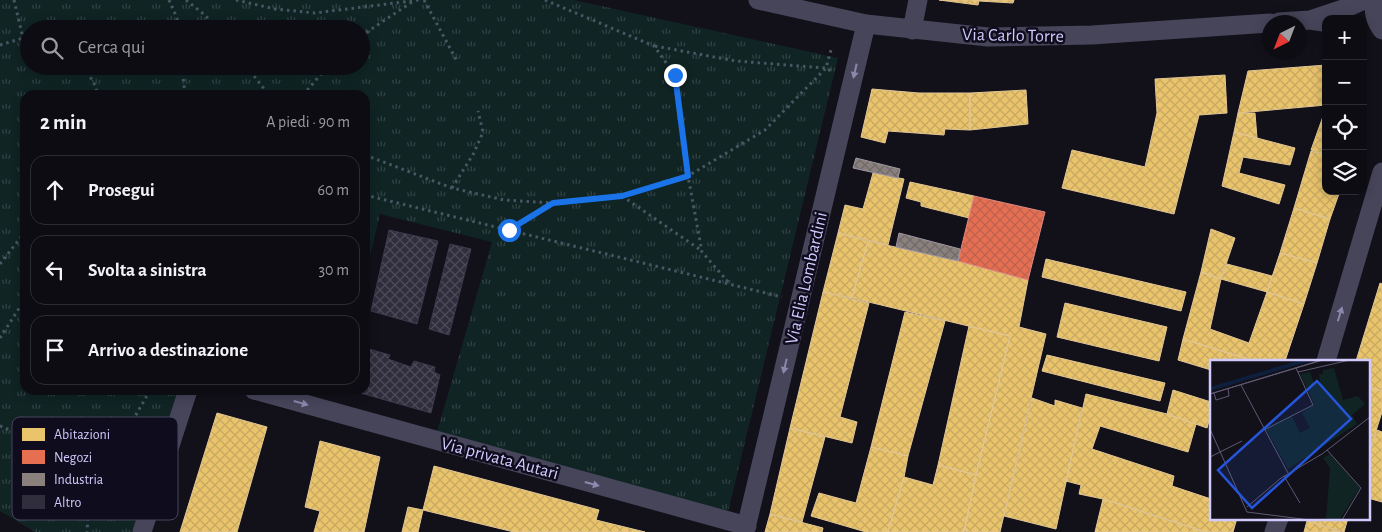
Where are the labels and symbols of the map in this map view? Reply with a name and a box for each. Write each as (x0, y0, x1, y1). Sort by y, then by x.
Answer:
north arrow (1262, 15, 1307, 60)
street label: Via Carlo Torre (962, 26, 1064, 46)
route end (664, 64, 687, 87)
one-way arrow (850, 64, 858, 79)
street label: Via Elia Lombardini (783, 210, 831, 346)
route start (498, 219, 521, 242)
one-way arrow (1336, 306, 1344, 321)
one-way arrow (781, 358, 789, 373)
inset map (1210, 360, 1370, 520)
one-way arrow (293, 399, 308, 407)
legend (12, 417, 178, 520)
text: Abitazioni (54, 428, 110, 442)
street label: Via privata Autari (439, 435, 560, 483)
text: Negozi (54, 451, 92, 465)
text: Industria (54, 473, 104, 487)
one-way arrow (585, 480, 600, 488)
text: Altro (54, 496, 82, 510)

